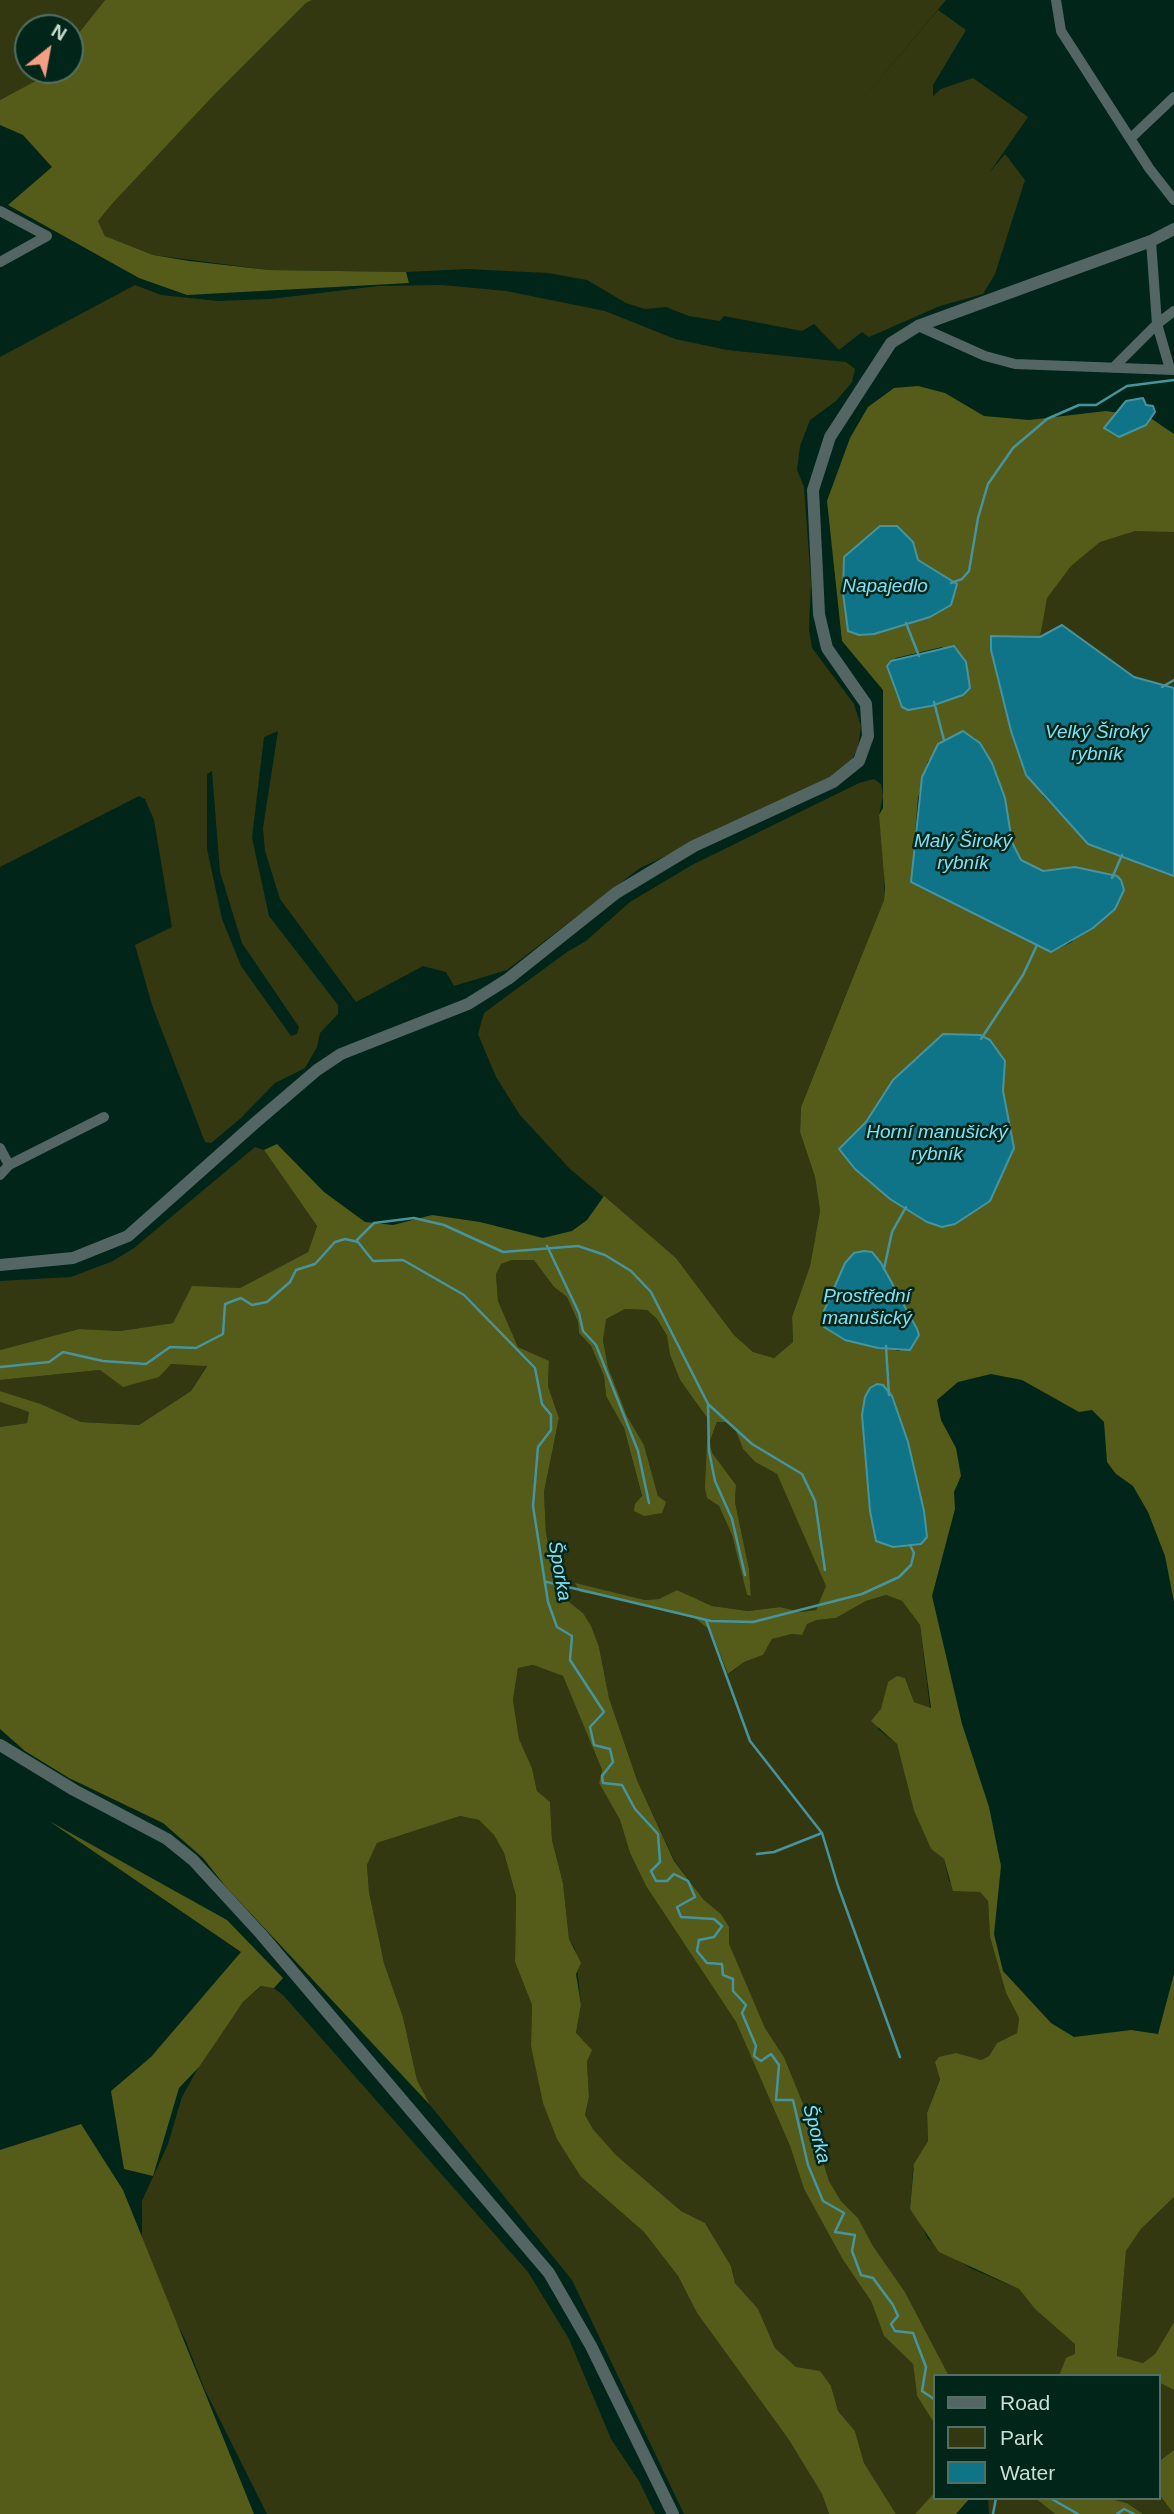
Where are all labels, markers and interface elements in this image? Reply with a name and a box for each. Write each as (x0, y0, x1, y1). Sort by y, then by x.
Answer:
north arrow (14, 14, 84, 84)
text: N (48, 20, 70, 45)
water label: Napajedlo (842, 576, 928, 598)
water label: Velký Široký rybník (1045, 722, 1149, 766)
water label: Malý Široký rybník (914, 831, 1012, 875)
water label: Horní manušický rybník (866, 1122, 1008, 1166)
water label: Prostřední manušický (822, 1286, 912, 1330)
water label: Šporka (543, 1539, 575, 1603)
water label: Šporka (797, 2102, 835, 2166)
legend (932, 2374, 1160, 2500)
text: Road (1000, 2391, 1050, 2414)
text: Park (1000, 2426, 1043, 2449)
text: Water (1000, 2461, 1055, 2484)

